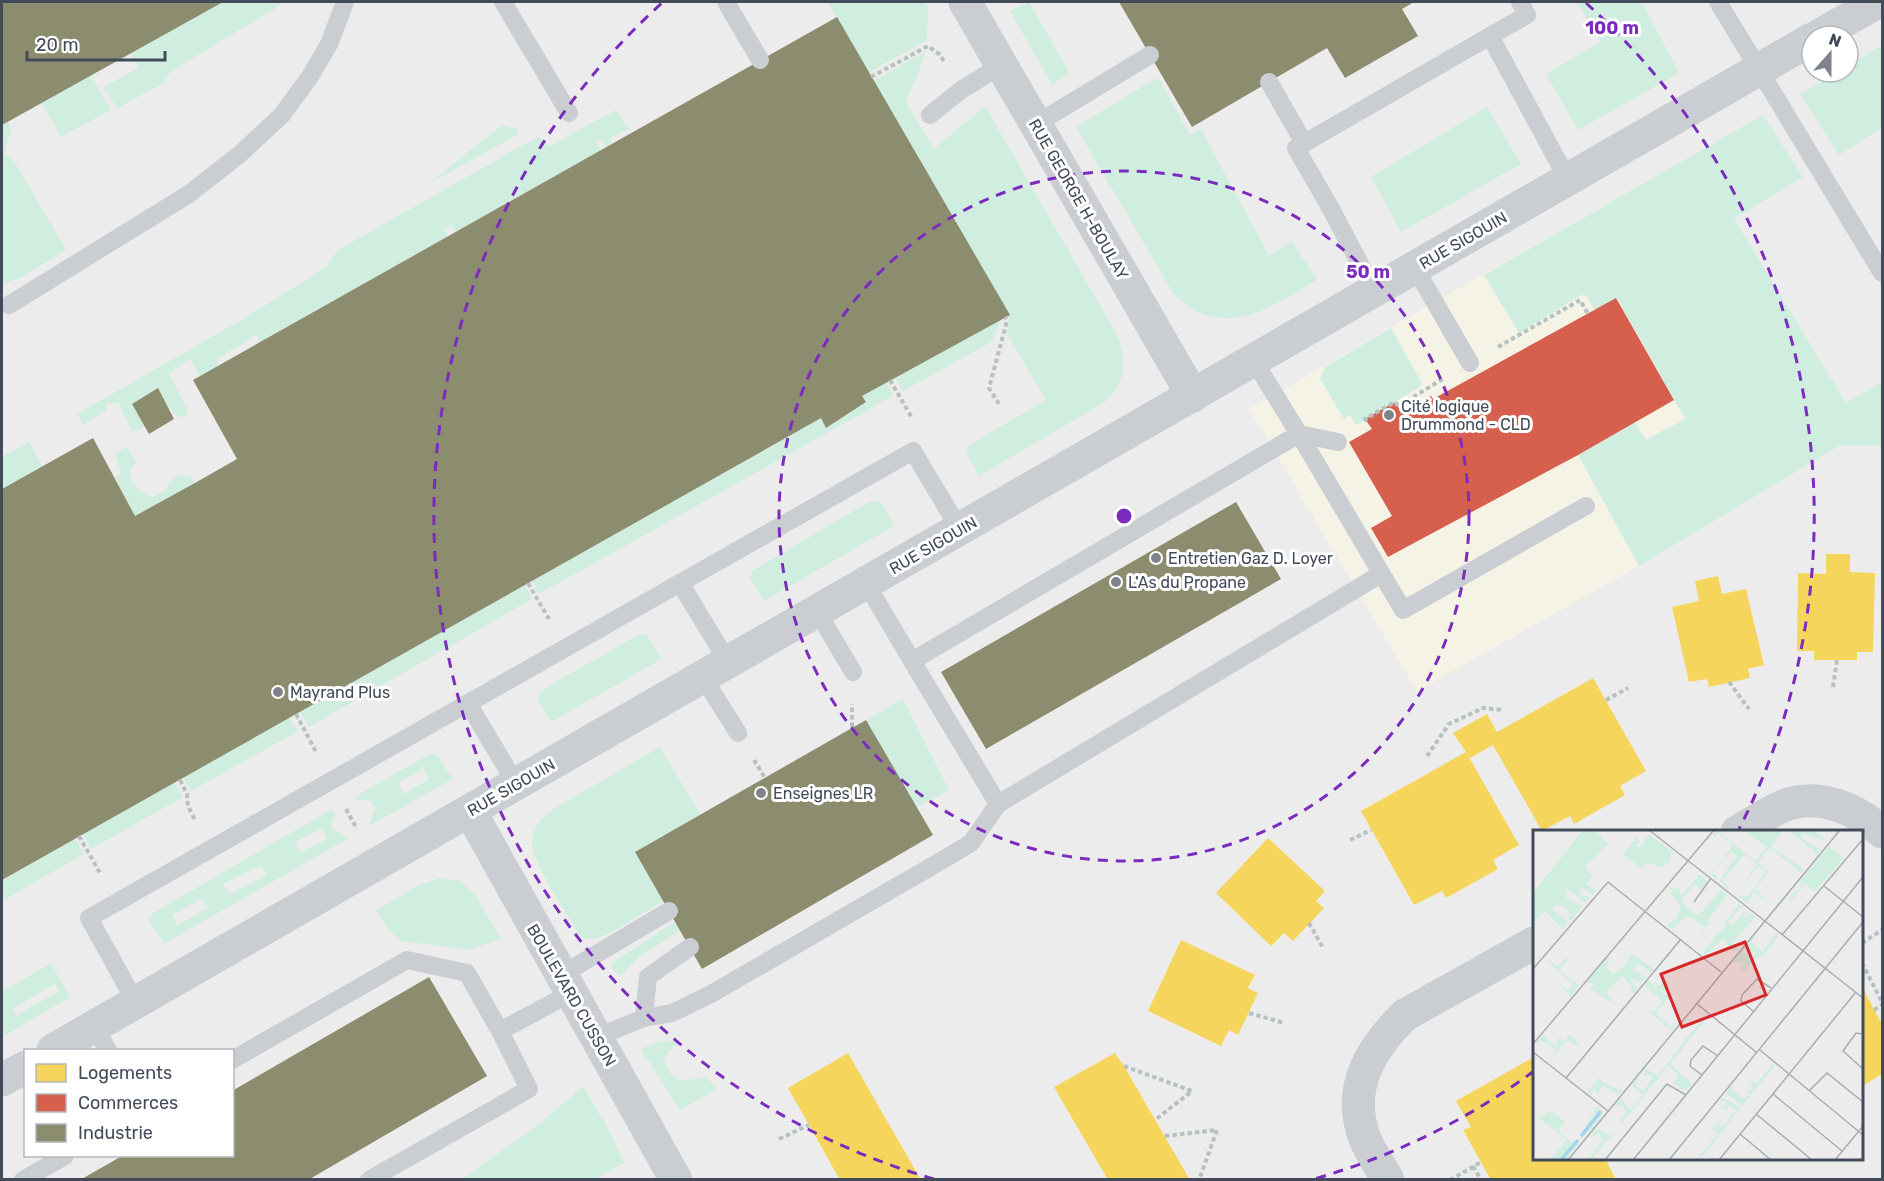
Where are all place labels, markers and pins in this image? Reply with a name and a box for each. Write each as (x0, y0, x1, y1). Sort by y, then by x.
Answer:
place label: Cité logique Drummond - CLD (1401, 397, 1531, 434)
marker: Cité logique Drummond - CLD (1382, 408, 1396, 422)
centre of rings (1114, 506, 1134, 526)
place label: Entretien Gaz D. Loyer (1168, 549, 1333, 568)
marker: Entretien Gaz D. Loyer (1149, 551, 1163, 565)
place label: L'As du Propane (1128, 573, 1246, 592)
marker: L'As du Propane (1109, 575, 1123, 589)
place label: Mayrand Plus (290, 683, 390, 702)
marker: Mayrand Plus (271, 685, 285, 699)
place label: Enseignes LR (773, 784, 873, 803)
marker: Enseignes LR (754, 786, 768, 800)

